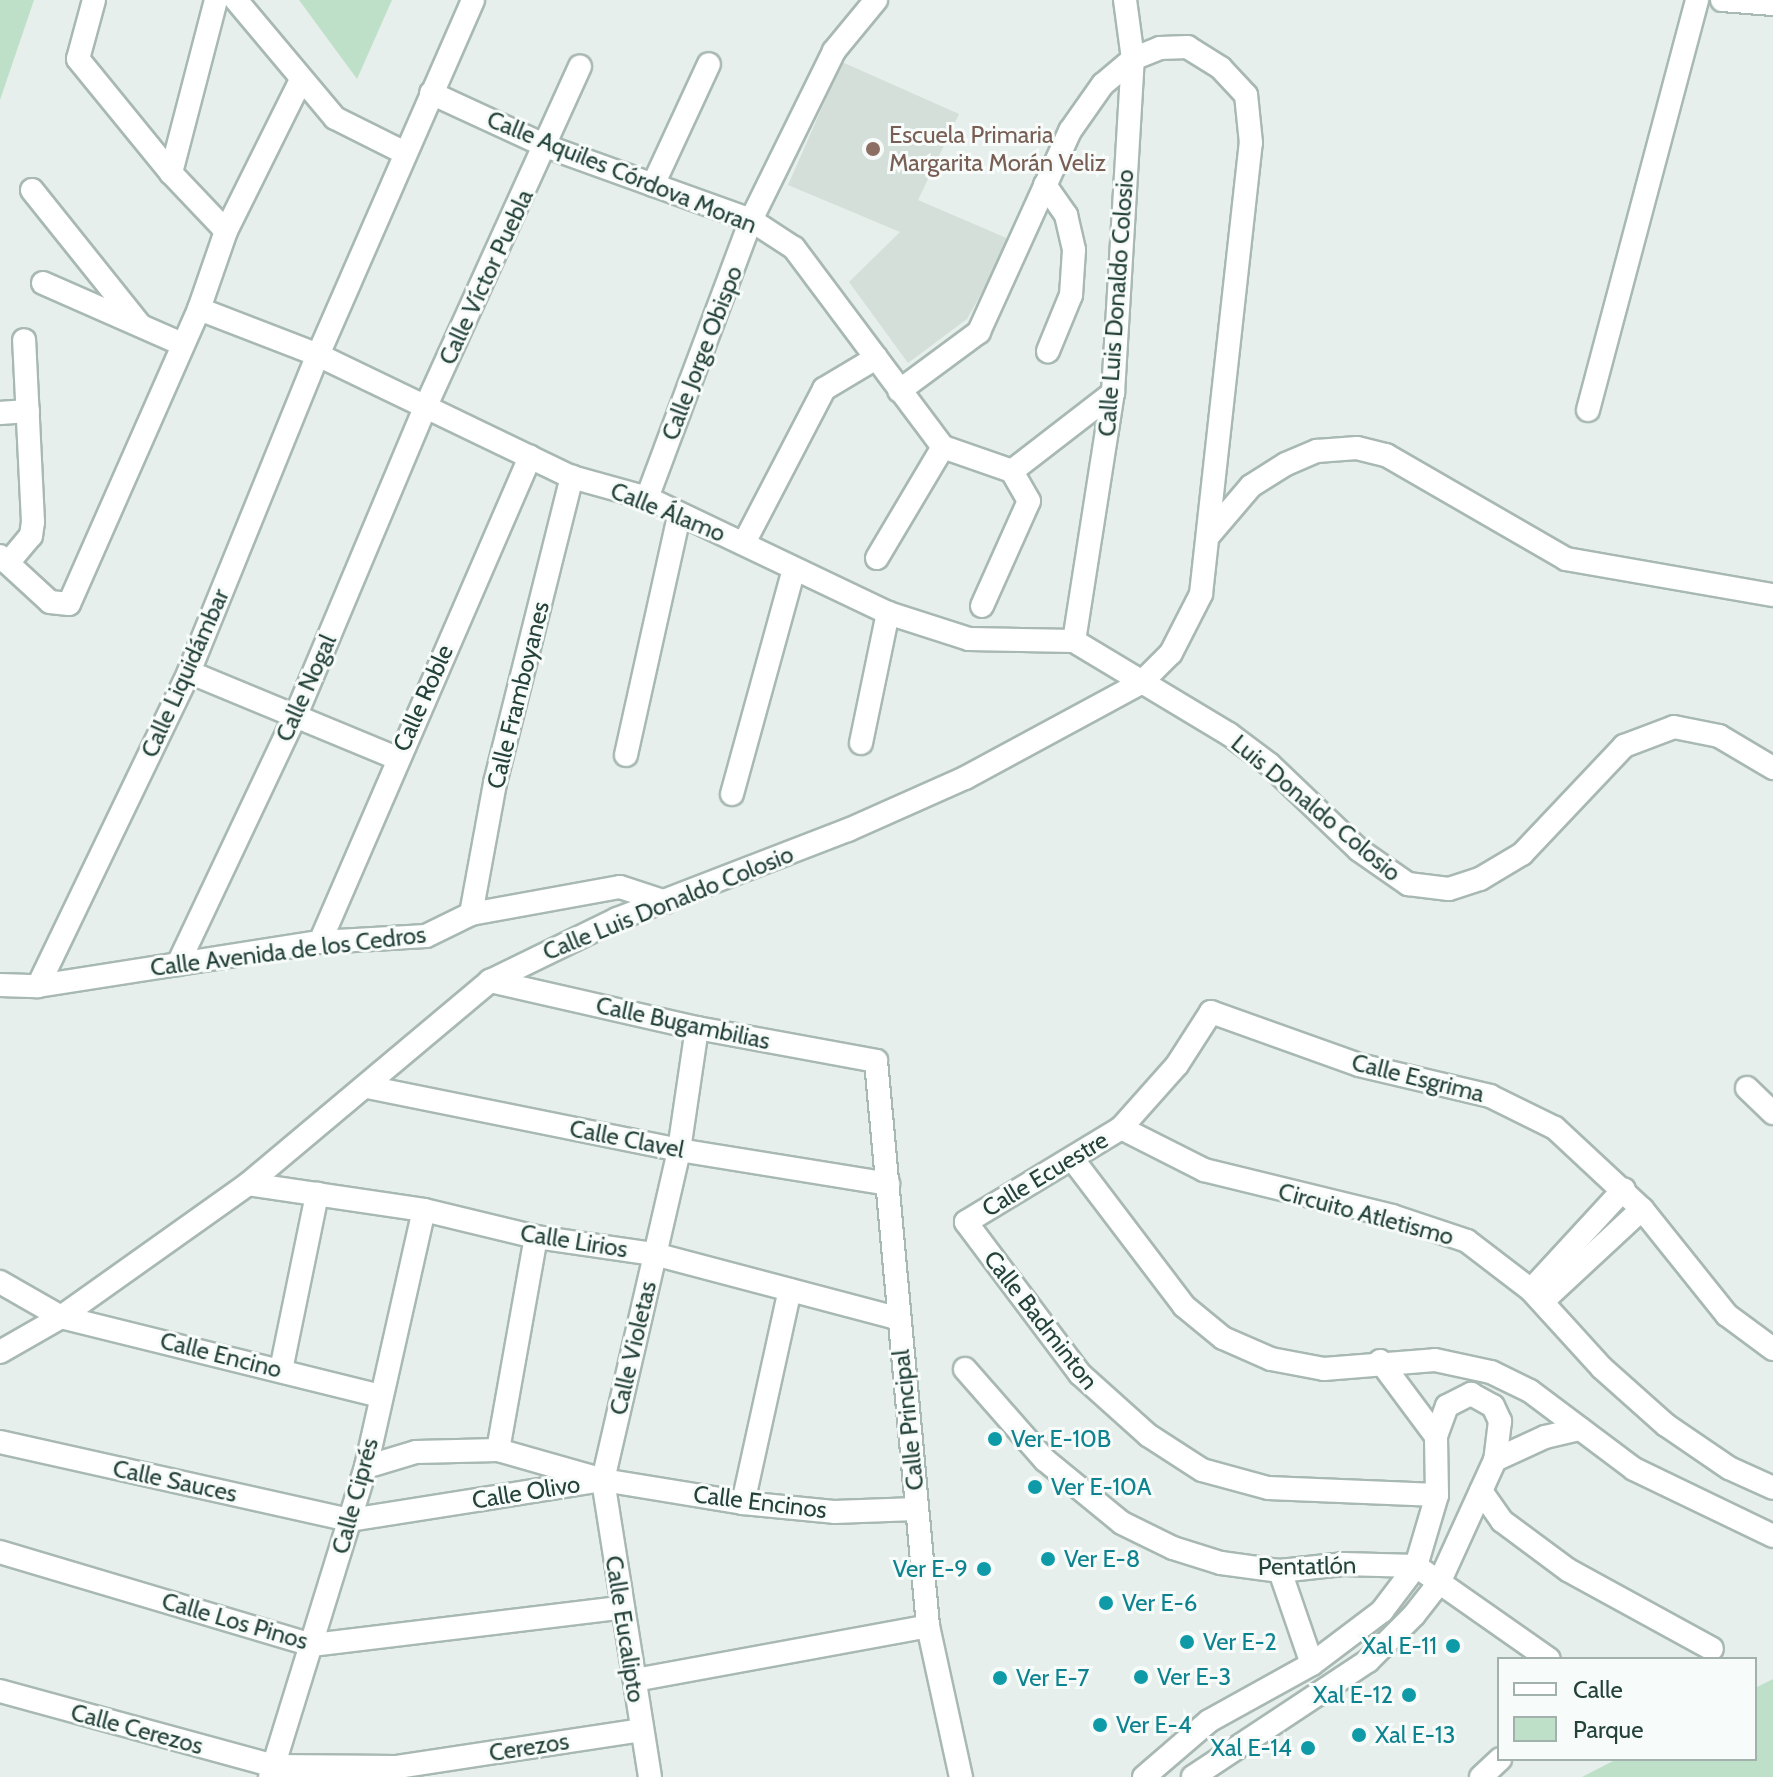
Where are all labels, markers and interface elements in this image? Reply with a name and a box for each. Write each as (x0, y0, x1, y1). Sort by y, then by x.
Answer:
street label: Calle Aquiles Córdova Moran (483, 105, 761, 239)
place label: Escuela Primaria Margarita Morán Veliz (889, 121, 1106, 177)
marker: Escuela Primaria Margarita Morán Veliz (864, 140, 882, 158)
street label: Calle Luis Donaldo Colosio (1092, 169, 1140, 437)
street label: Calle Víctor Puebla (433, 185, 539, 369)
street label: Calle Jorge Obispo (655, 262, 749, 444)
street label: Calle Álamo (606, 476, 730, 548)
street label: Calle Liquidámbar (135, 584, 235, 762)
street label: Calle Framboyanes (481, 598, 555, 792)
street label: Calle Nogal (270, 630, 342, 746)
street label: Calle Roble (387, 640, 459, 756)
street label: Luis Donaldo Colosio (1225, 729, 1407, 887)
street label: Calle Luis Donaldo Colosio (539, 840, 797, 966)
street label: Calle Avenida de los Cedros (149, 920, 427, 982)
street label: Calle Bugambilias (593, 991, 773, 1055)
street label: Calle Esgrima (1349, 1048, 1487, 1108)
street label: Calle Clavel (567, 1114, 687, 1164)
street label: Calle Ecuestre (977, 1125, 1113, 1223)
street label: Circuito Atletismo (1275, 1177, 1457, 1251)
street label: Calle Lirios (518, 1218, 630, 1264)
street label: Calle Badminton (978, 1245, 1104, 1395)
street label: Calle Violetas (604, 1278, 662, 1418)
street label: Calle Encino (157, 1326, 285, 1384)
street label: Calle Principal (886, 1348, 930, 1492)
place label: Ver E-10B (1011, 1425, 1111, 1453)
marker: Ver E-10B (986, 1430, 1004, 1448)
street label: Calle Ciprés (326, 1435, 384, 1557)
street label: Calle Sauces (110, 1454, 240, 1508)
street label: Calle Olivo (470, 1469, 582, 1515)
place label: Ver E-10A (1051, 1473, 1151, 1501)
marker: Ver E-10A (1026, 1478, 1044, 1496)
street label: Calle Encinos (692, 1480, 828, 1524)
place label: Ver E-8 (1064, 1545, 1140, 1573)
marker: Ver E-8 (1039, 1550, 1057, 1568)
street label: Pentatlón (1257, 1551, 1357, 1581)
street label: Calle Eucalipto (599, 1554, 651, 1704)
place label: Ver E-9 (893, 1555, 968, 1583)
marker: Ver E-9 (975, 1560, 993, 1578)
street label: Calle Los Pinos (159, 1586, 311, 1656)
place label: Ver E-6 (1122, 1589, 1197, 1617)
marker: Ver E-6 (1097, 1594, 1115, 1612)
place label: Ver E-2 (1203, 1628, 1277, 1656)
place label: Xal E-11 (1362, 1632, 1437, 1660)
marker: Ver E-2 (1178, 1633, 1196, 1651)
marker: Xal E-11 (1444, 1637, 1462, 1655)
legend (1497, 1657, 1757, 1761)
place label: Ver E-3 (1157, 1663, 1231, 1691)
place label: Ver E-7 (1016, 1664, 1089, 1692)
marker: Ver E-3 (1132, 1668, 1150, 1686)
marker: Ver E-7 (991, 1669, 1009, 1687)
text: Calle (1573, 1675, 1623, 1704)
place label: Xal E-12 (1313, 1681, 1393, 1709)
marker: Xal E-12 (1400, 1686, 1418, 1704)
street label: Calle Cerezos (68, 1698, 206, 1760)
place label: Ver E-4 (1116, 1711, 1192, 1739)
text: Parque (1573, 1715, 1643, 1744)
marker: Ver E-4 (1091, 1716, 1109, 1734)
place label: Xal E-13 (1375, 1721, 1455, 1749)
street label: Cerezos (487, 1726, 571, 1768)
marker: Xal E-13 (1350, 1726, 1368, 1744)
place label: Xal E-14 (1211, 1734, 1292, 1762)
marker: Xal E-14 (1299, 1739, 1317, 1757)

